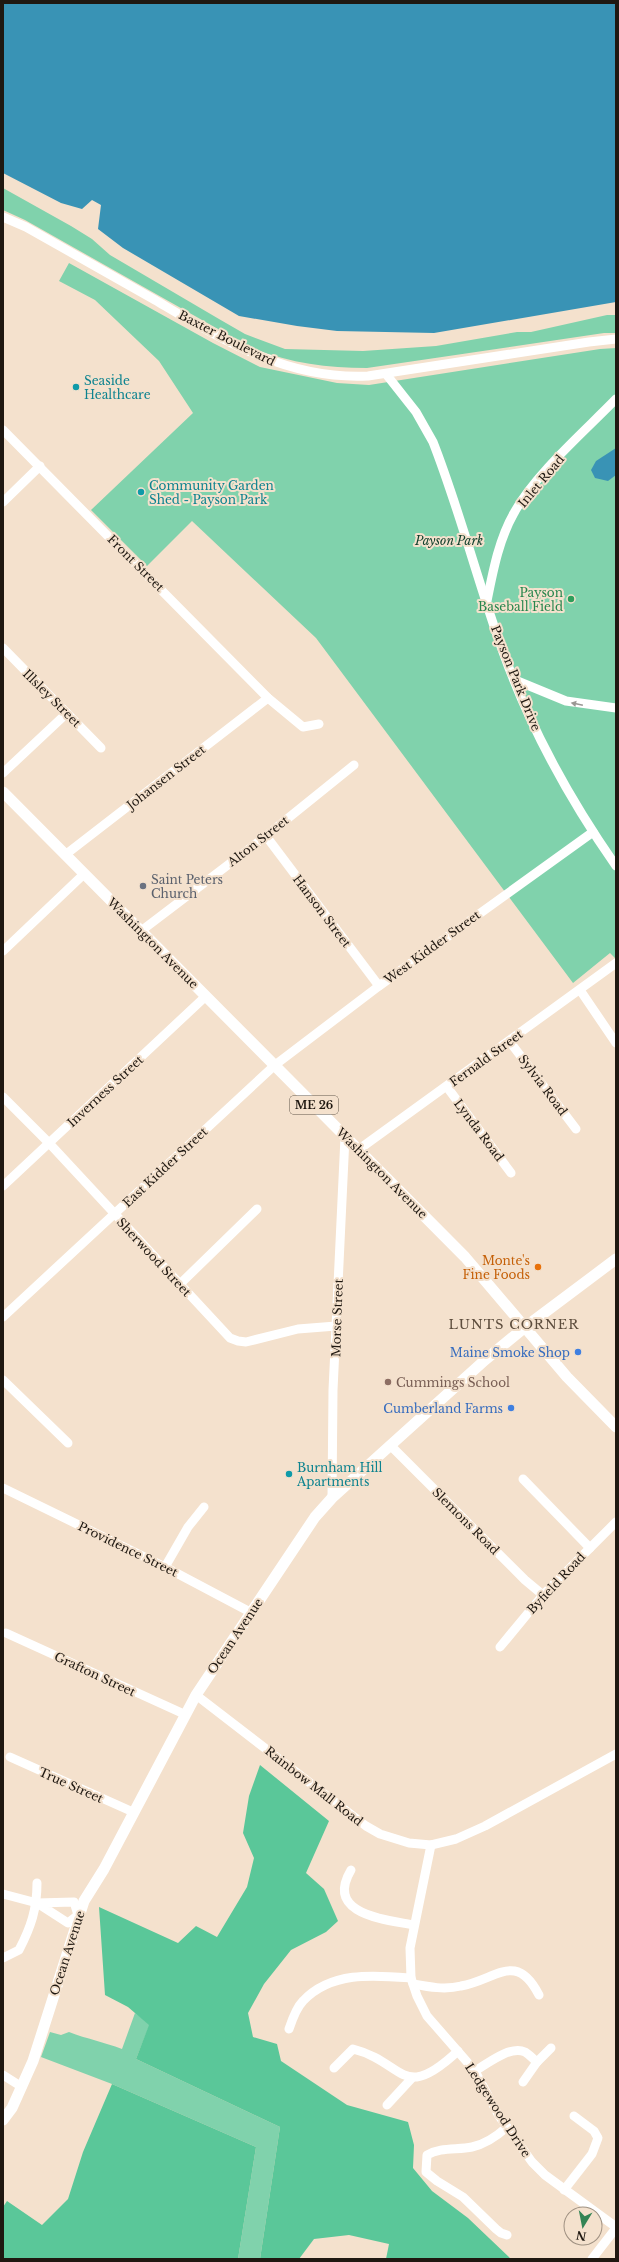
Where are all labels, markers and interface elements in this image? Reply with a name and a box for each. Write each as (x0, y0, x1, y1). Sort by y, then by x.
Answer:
street label: Baxter Boulevard (176, 307, 278, 369)
place label: Seaside Healthcare (84, 373, 151, 402)
marker: Seaside Healthcare (71, 382, 81, 392)
street label: Inlet Road (515, 452, 567, 510)
place label: Community Garden Shed - Payson Park (149, 478, 274, 507)
marker: Community Garden Shed - Payson Park (136, 487, 146, 497)
street label: Front Street (105, 532, 168, 595)
park label: Payson Park (414, 533, 483, 548)
place label: Payson Baseball Field (478, 585, 563, 614)
marker: Payson Baseball Field (566, 594, 576, 604)
street label: Payson Park Drive (488, 623, 544, 733)
street label: Illsley Street (20, 666, 84, 730)
one-way arrow (571, 700, 583, 706)
street label: Johansen Street (122, 741, 209, 814)
street label: Alton Street (224, 812, 292, 870)
place label: Saint Peters Church (151, 872, 223, 901)
street label: Hanson Street (290, 872, 354, 951)
marker: Saint Peters Church (138, 881, 148, 891)
street label: Washington Avenue (104, 894, 202, 992)
street label: West Kidder Street (380, 907, 483, 987)
street label: Fernald Street (447, 1026, 526, 1090)
street label: Inverness Street (64, 1052, 146, 1130)
street label: Sylvia Road (515, 1052, 571, 1118)
road number: ME 26 (290, 1096, 338, 1114)
street label: Lynda Road (451, 1096, 507, 1164)
street label: East Kidder Street (120, 1124, 211, 1210)
street label: Washington Avenue (333, 1124, 431, 1222)
street label: Sherwood Street (114, 1215, 195, 1300)
place label: Monte's Fine Foods (462, 1253, 530, 1282)
marker: Monte's Fine Foods (533, 1262, 543, 1272)
street label: Morse Street (328, 1278, 346, 1357)
district label: LUNTS CORNER (449, 1316, 579, 1333)
place label: Maine Smoke Shop (450, 1345, 570, 1360)
marker: Maine Smoke Shop (573, 1347, 583, 1357)
place label: Cummings School (396, 1375, 510, 1390)
marker: Cummings School (383, 1377, 393, 1387)
place label: Cumberland Farms (383, 1401, 503, 1416)
marker: Cumberland Farms (506, 1403, 516, 1413)
place label: Burnham Hill Apartments (296, 1460, 382, 1489)
marker: Burnham Hill Apartments (284, 1469, 294, 1479)
street label: Slemons Road (429, 1484, 503, 1558)
street label: Providence Street (76, 1518, 181, 1580)
street label: Byfield Road (524, 1549, 588, 1617)
street label: Ocean Avenue (204, 1595, 266, 1677)
street label: Grafton Street (52, 1649, 138, 1700)
street label: Rainbow Mall Road (262, 1743, 366, 1829)
street label: True Street (36, 1764, 106, 1806)
street label: Ocean Avenue (46, 1909, 88, 1997)
street label: Ledgewood Drive (462, 2060, 534, 2160)
north arrow (563, 2206, 603, 2246)
text: N (574, 2228, 588, 2244)

